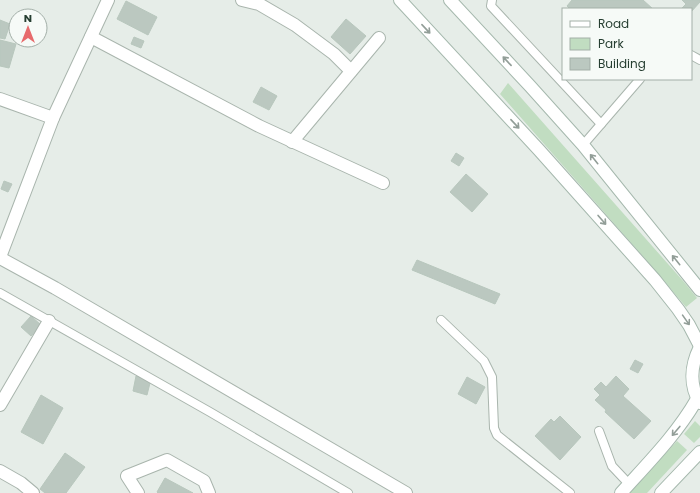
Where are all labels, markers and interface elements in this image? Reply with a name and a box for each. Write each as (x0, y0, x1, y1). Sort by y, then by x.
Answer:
north arrow (8, 8, 48, 48)
legend (562, 8, 692, 80)
text: N (24, 10, 32, 26)
text: Road (598, 15, 629, 32)
one-way arrow (421, 23, 430, 33)
text: Park (598, 35, 625, 52)
text: Building (598, 55, 646, 72)
one-way arrow (503, 56, 512, 67)
one-way arrow (510, 119, 520, 129)
one-way arrow (590, 153, 598, 164)
one-way arrow (597, 215, 606, 226)
one-way arrow (671, 254, 680, 265)
one-way arrow (682, 314, 690, 325)
one-way arrow (671, 426, 680, 436)

